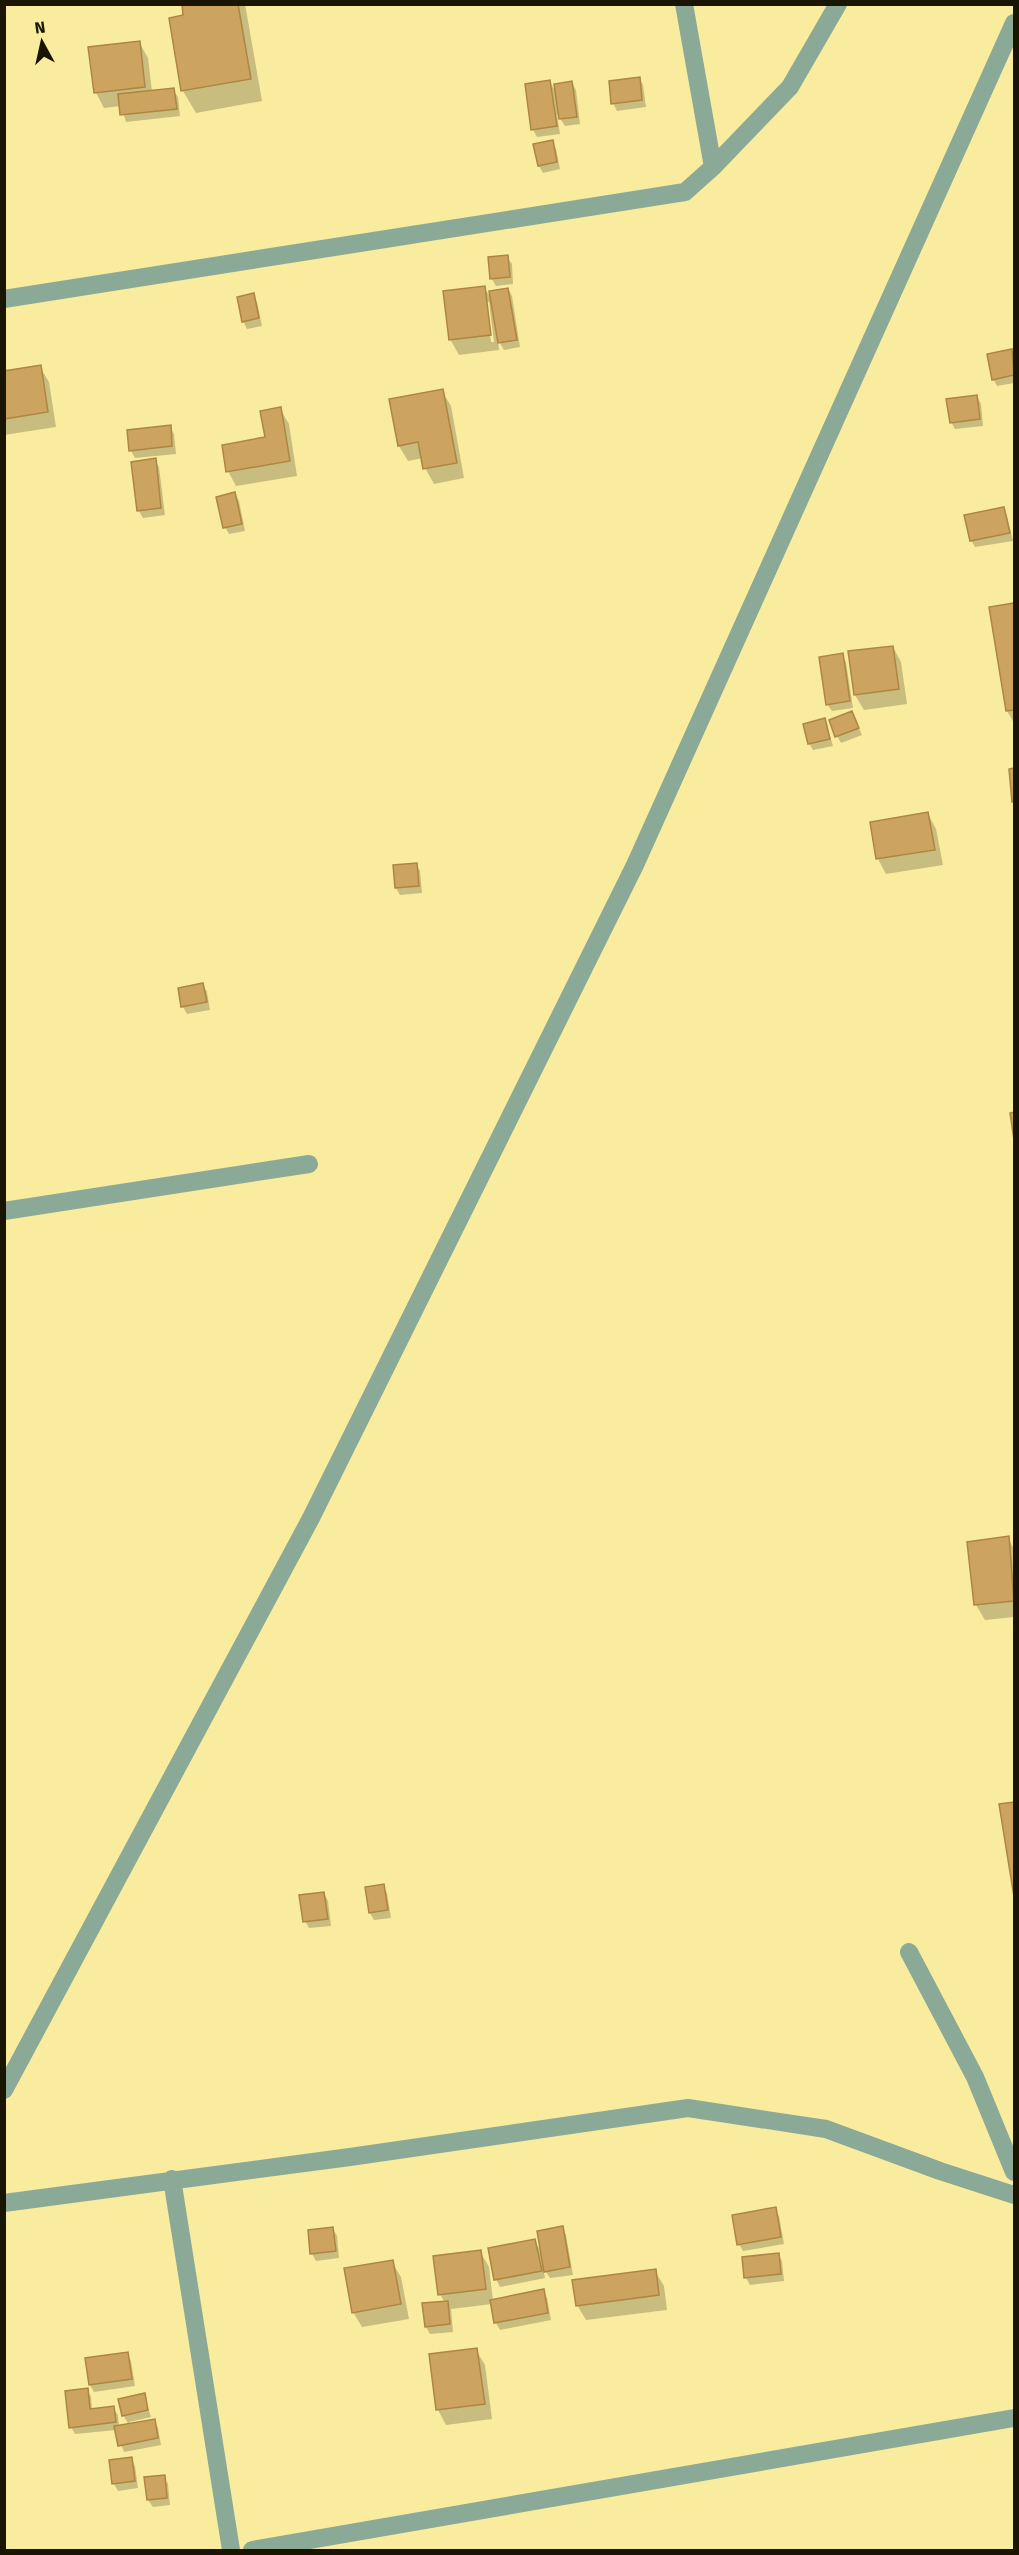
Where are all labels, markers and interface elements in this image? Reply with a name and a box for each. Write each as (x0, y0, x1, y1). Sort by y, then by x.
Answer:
north arrow (12, 12, 72, 72)
text: N (33, 17, 47, 38)

